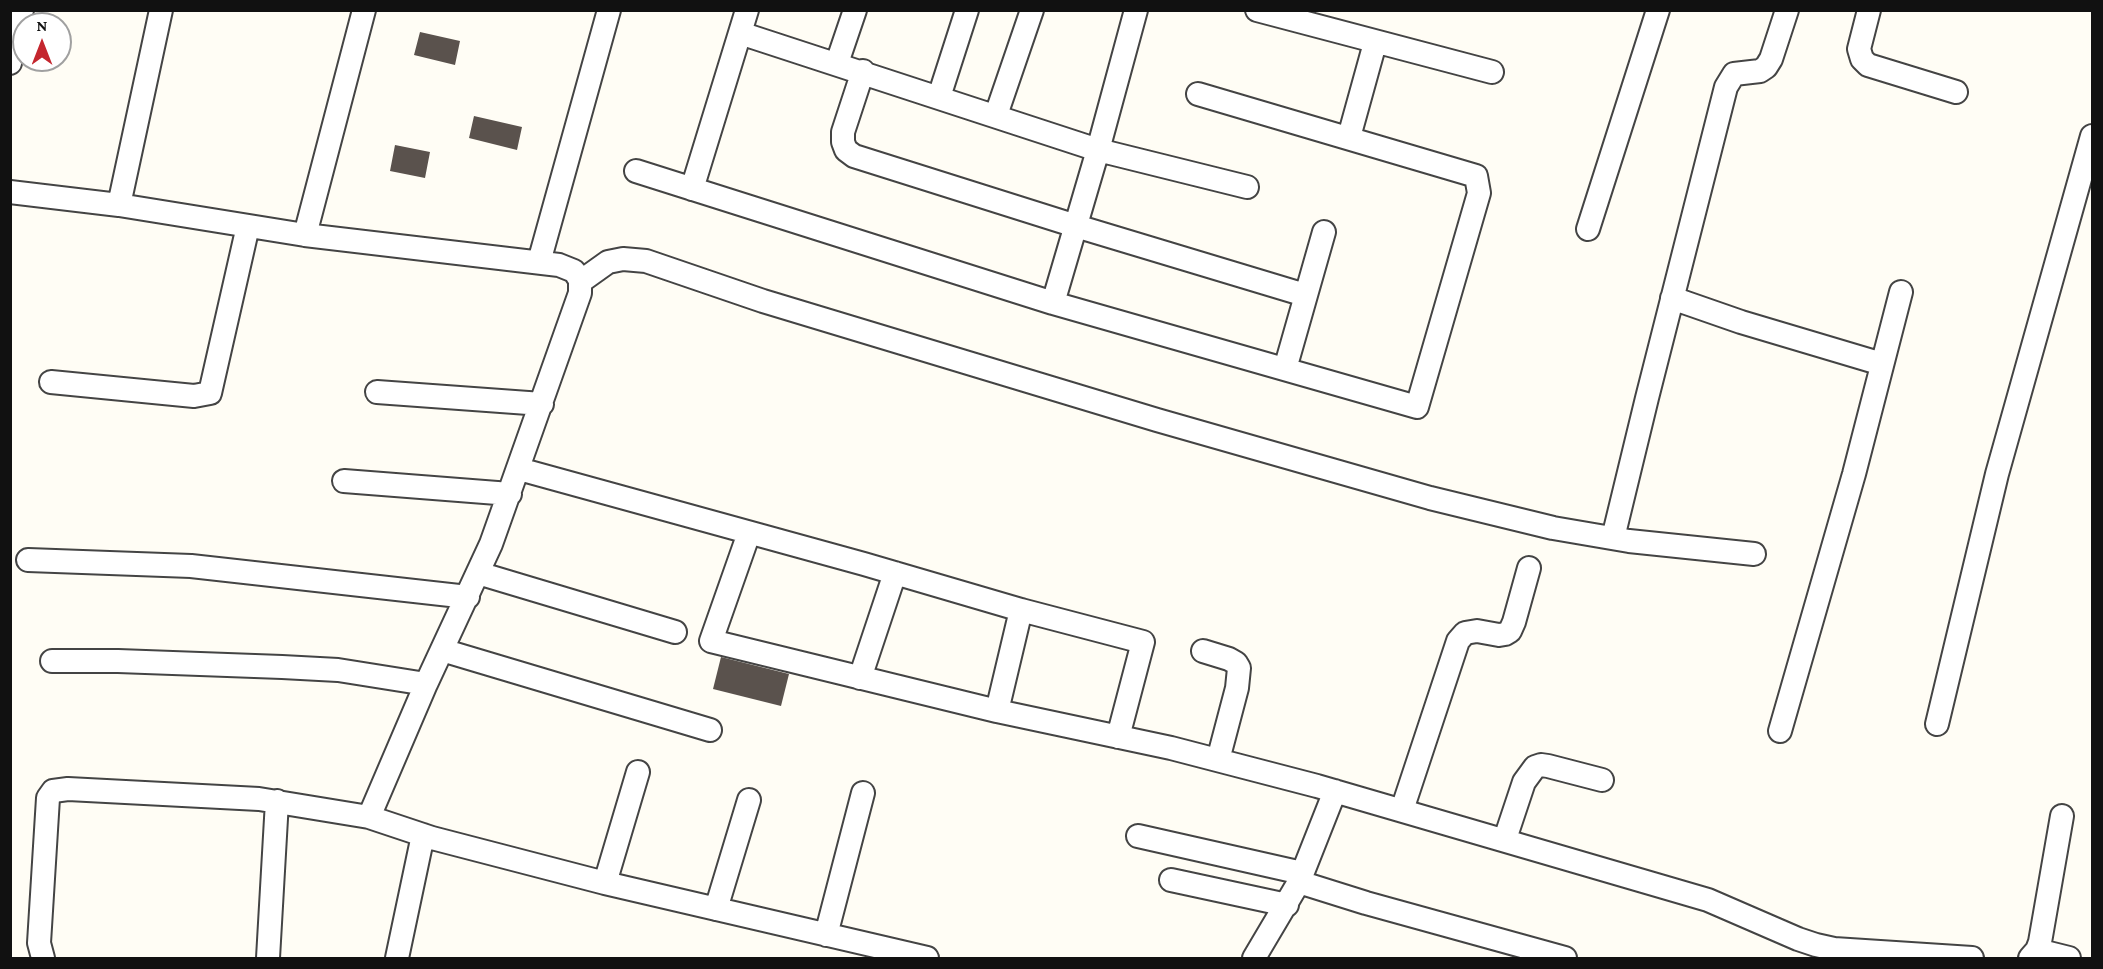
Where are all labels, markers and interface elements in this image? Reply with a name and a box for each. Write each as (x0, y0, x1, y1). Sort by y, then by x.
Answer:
north arrow (12, 12, 72, 72)
text: N (37, 17, 47, 34)

